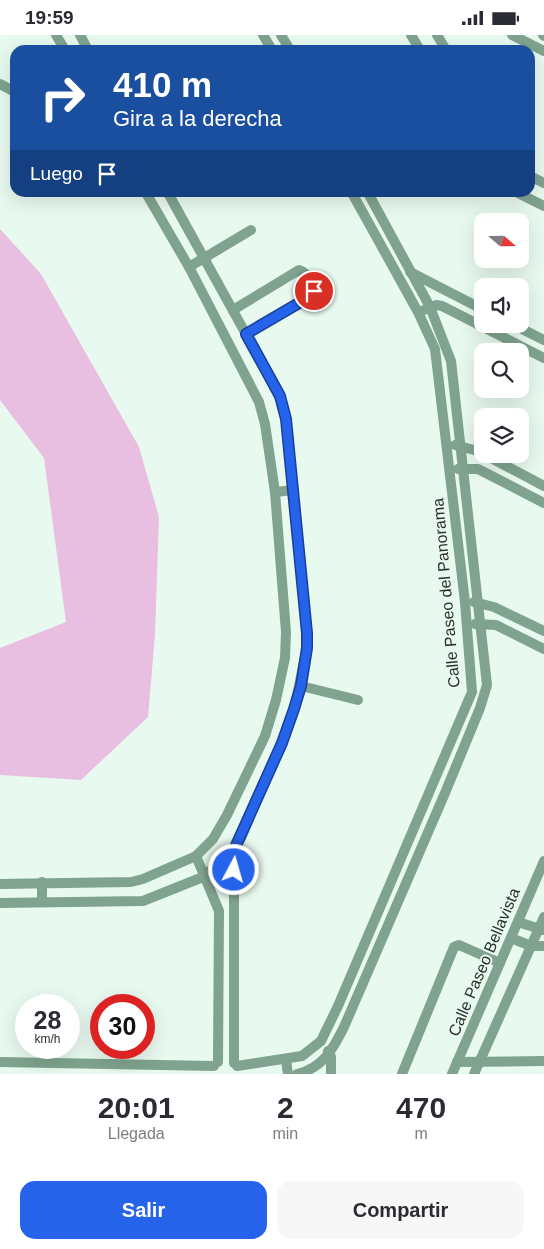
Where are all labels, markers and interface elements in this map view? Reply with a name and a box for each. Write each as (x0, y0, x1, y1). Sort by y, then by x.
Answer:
text: 19:59 (25, 7, 74, 28)
icon: right (30, 65, 95, 130)
text: 410 m (113, 65, 212, 104)
text: Gira a la derecha (113, 106, 282, 131)
icon: arrive (93, 160, 121, 188)
text: Luego (30, 163, 83, 184)
north arrow (474, 213, 529, 267)
map controls (474, 213, 529, 463)
pin (293, 270, 335, 312)
icon: arrive (300, 277, 328, 305)
button: sound (474, 278, 529, 333)
button: search (474, 343, 529, 398)
button: layers (474, 408, 529, 463)
street label: Calle Paseo del Panorama (429, 497, 463, 689)
position arrow (207, 843, 259, 895)
street label: Calle Paseo Bellavista (445, 885, 523, 1039)
speed limit sign: 30 (90, 994, 155, 1059)
text: 28 (34, 1006, 61, 1034)
text: km/h (34, 1032, 61, 1046)
text: 20:01 (98, 1091, 175, 1124)
text: 2 (277, 1091, 294, 1124)
text: 470 (396, 1091, 446, 1124)
text: Llegada (108, 1125, 165, 1142)
text: min (272, 1125, 298, 1142)
text: m (414, 1125, 428, 1142)
button: Salir (20, 1181, 267, 1239)
button: Compartir (277, 1181, 524, 1239)

